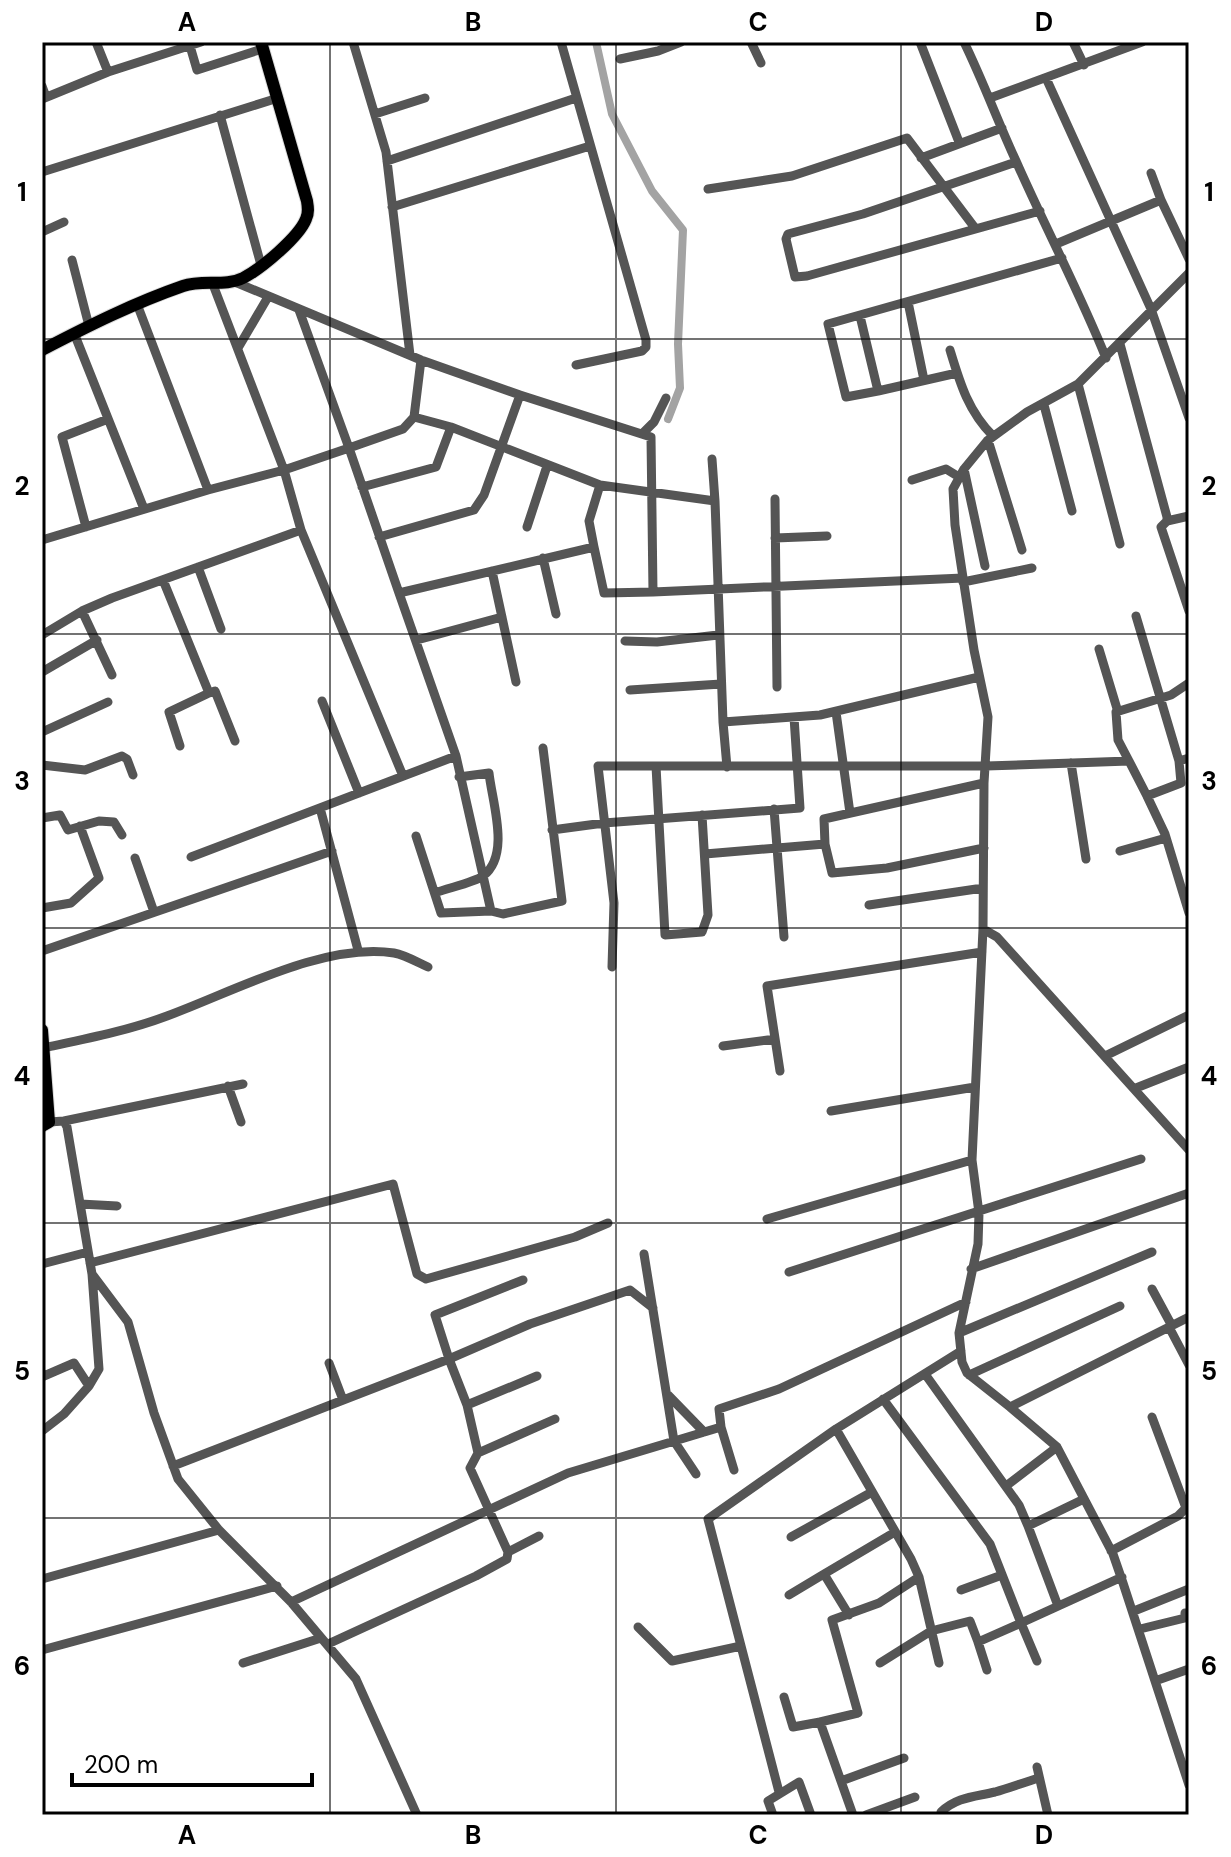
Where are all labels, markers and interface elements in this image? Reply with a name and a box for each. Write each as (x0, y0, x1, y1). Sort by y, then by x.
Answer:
text: A (178, 5, 196, 39)
text: B (465, 5, 481, 39)
text: C (748, 5, 768, 39)
text: D (1035, 5, 1053, 39)
text: 1 (17, 175, 27, 209)
text: 1 (1204, 175, 1214, 209)
text: 2 (14, 469, 30, 503)
text: 2 (1201, 469, 1217, 503)
text: 3 (14, 764, 30, 798)
text: 3 (1201, 764, 1217, 798)
text: 4 (14, 1059, 30, 1093)
text: 4 (1201, 1059, 1217, 1093)
text: 5 (14, 1354, 30, 1388)
text: 5 (1201, 1354, 1217, 1388)
text: 6 (14, 1649, 30, 1683)
text: 6 (1201, 1649, 1217, 1683)
scale bar (72, 1737, 312, 1787)
text: 200 m (84, 1749, 158, 1780)
text: A (178, 1818, 196, 1852)
text: B (465, 1818, 481, 1852)
text: C (748, 1818, 768, 1852)
text: D (1035, 1818, 1053, 1852)

